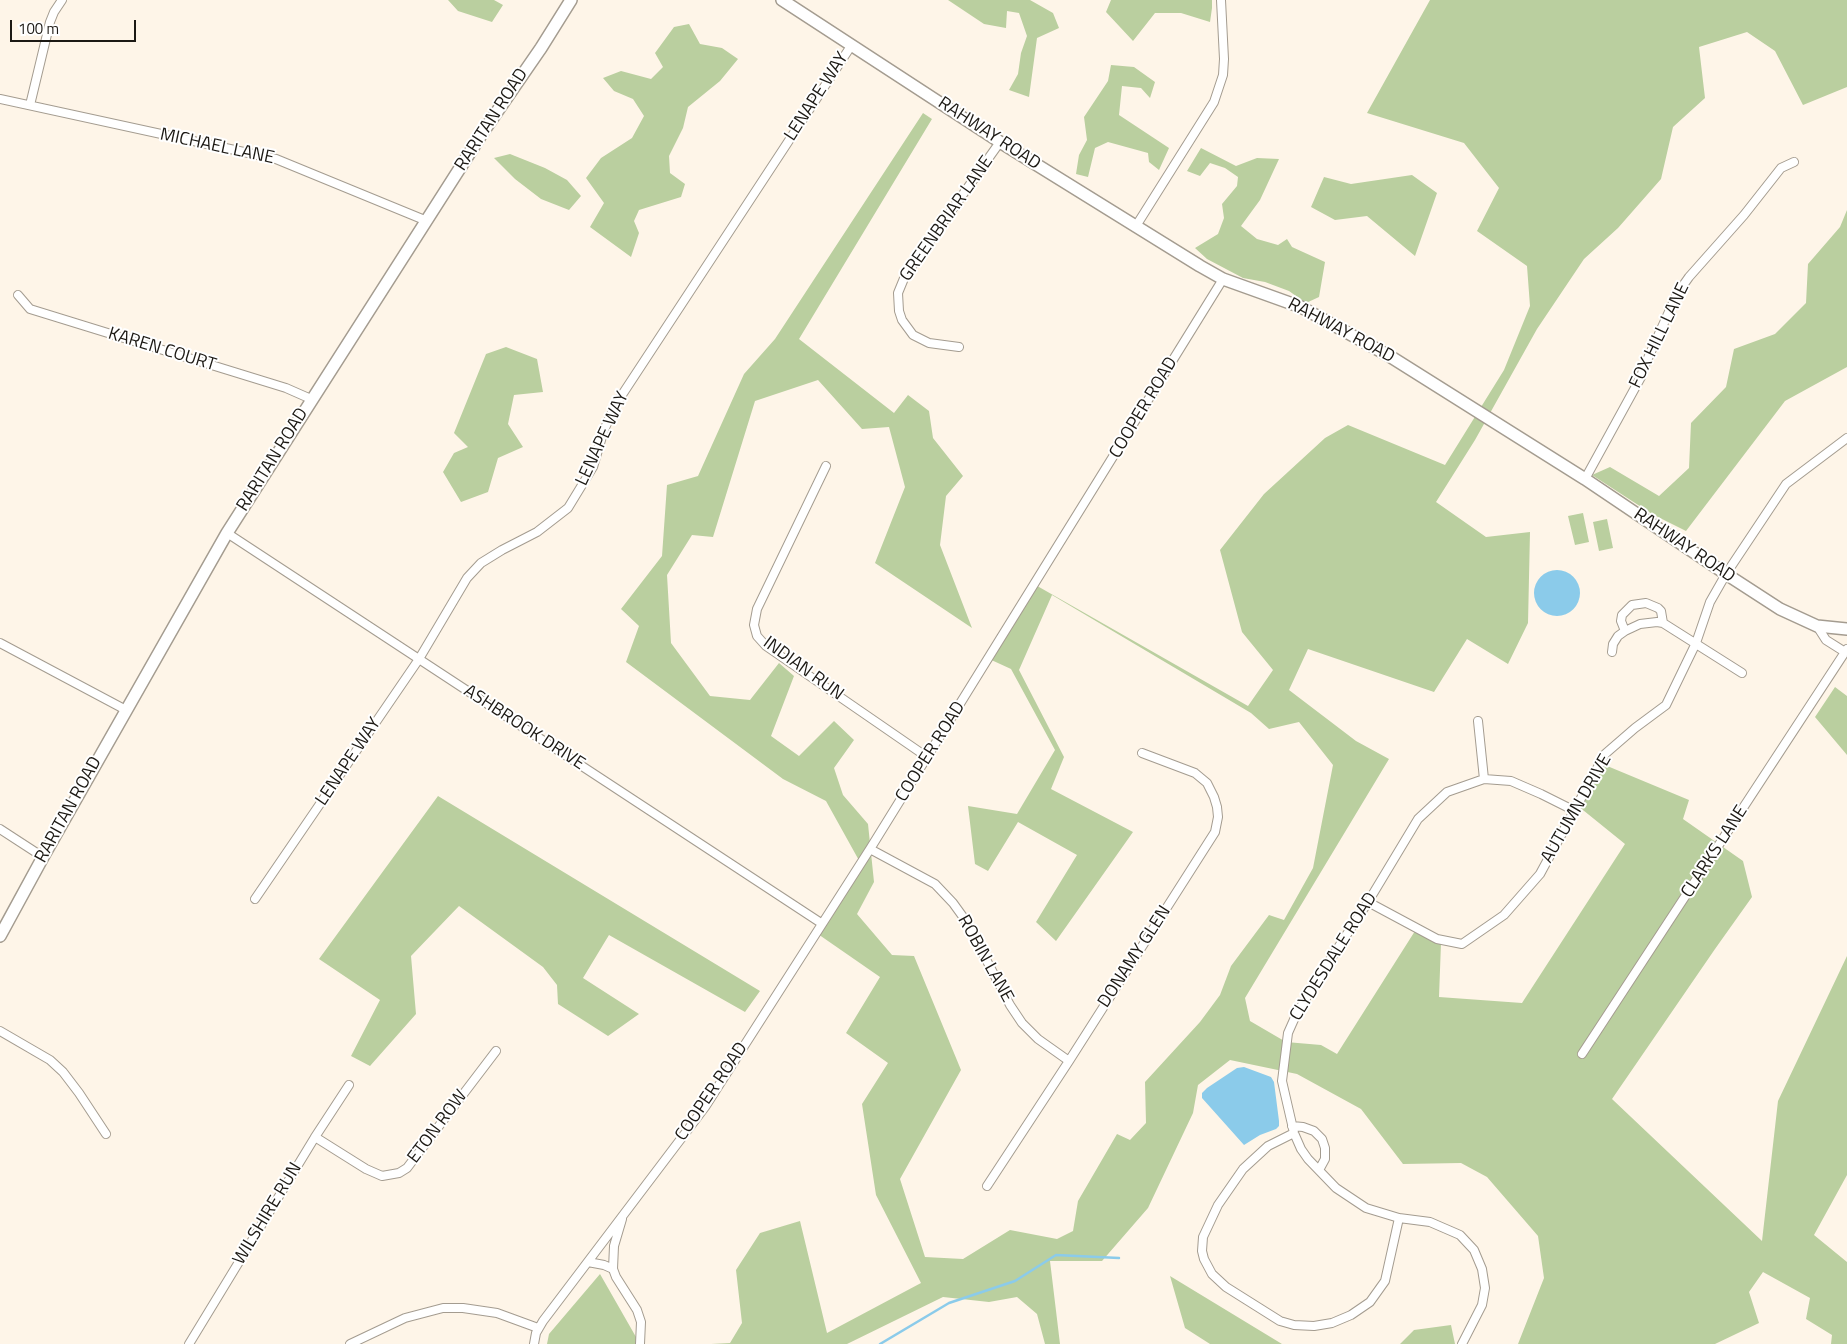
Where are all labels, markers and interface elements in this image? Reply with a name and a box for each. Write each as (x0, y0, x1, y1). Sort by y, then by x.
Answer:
scale bar (12, 10, 139, 42)
text: 100 m (18, 17, 59, 40)
street label: LENAPE WAY (780, 49, 854, 145)
street label: RARITAN ROAD (451, 65, 533, 175)
street label: RAHWAY ROAD (934, 93, 1044, 175)
street label: MICHAEL LANE (158, 124, 276, 170)
street label: GREENBRIAR LANE (896, 152, 998, 286)
street label: FOX HILL LANE (1625, 280, 1695, 392)
street label: RAHWAY ROAD (1284, 294, 1398, 368)
street label: KAREN COURT (105, 323, 219, 377)
street label: COOPER ROAD (1105, 354, 1183, 462)
street label: LENAPE WAY (572, 389, 634, 489)
street label: RARITAN ROAD (233, 404, 313, 516)
street label: RAHWAY ROAD (1629, 504, 1739, 588)
street label: INDIAN RUN (758, 633, 848, 705)
street label: ASHBROOK DRIVE (459, 681, 589, 775)
street label: COOPER ROAD (892, 698, 970, 806)
street label: LENAPE WAY (312, 714, 386, 810)
street label: AUTUMN DRIVE (1537, 751, 1617, 867)
street label: RARITAN ROAD (31, 753, 107, 867)
street label: CLARKS LANE (1677, 802, 1753, 902)
street label: CLYDESDALE ROAD (1286, 889, 1382, 1025)
street label: DONAMY GLEN (1094, 902, 1176, 1012)
street label: ROBIN LANE (952, 912, 1018, 1006)
street label: COOPER ROAD (671, 1039, 753, 1145)
street label: ETON ROW (404, 1086, 472, 1168)
street label: WILSHIRE RUN (229, 1159, 307, 1269)

